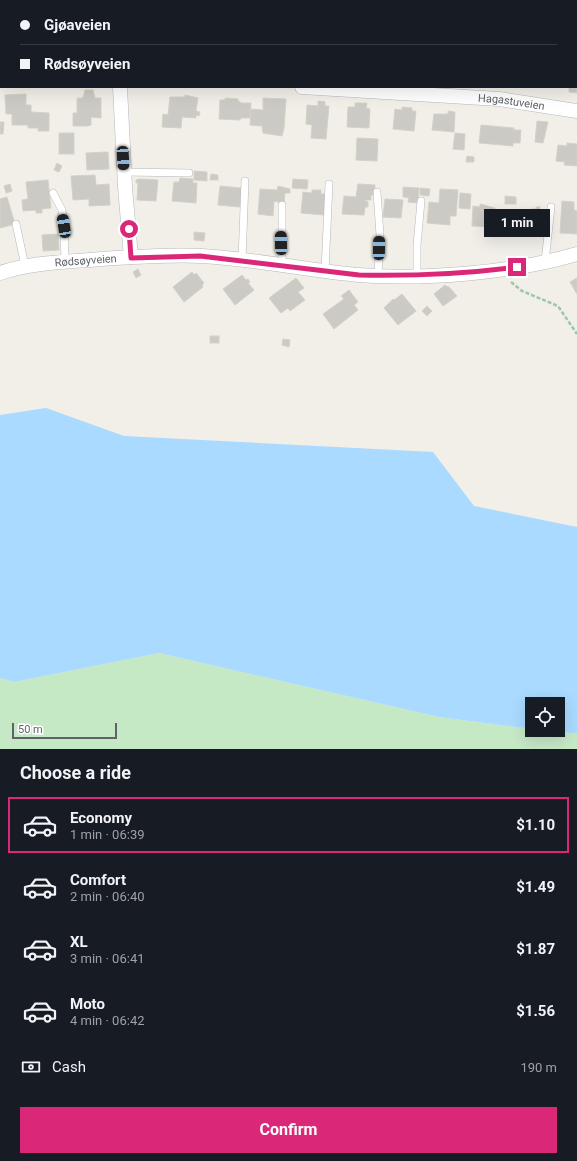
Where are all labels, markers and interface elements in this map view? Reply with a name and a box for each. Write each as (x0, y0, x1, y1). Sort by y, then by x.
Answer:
text: Gjøaveien (44, 16, 111, 34)
text: Rødsøyveien (44, 55, 130, 73)
street label: Hagastuveien (478, 91, 546, 112)
car (116, 146, 130, 170)
callout: 1 min (484, 209, 550, 237)
car (56, 213, 72, 239)
text: 1 min (501, 215, 533, 230)
route start (120, 220, 138, 238)
car (275, 231, 287, 255)
car (373, 236, 385, 260)
street label: Rødsøyveien (54, 252, 117, 269)
route end (508, 258, 526, 276)
map controls (525, 697, 565, 737)
button: locate (525, 697, 565, 737)
scale bar (12, 721, 117, 740)
text: 50 m (18, 723, 43, 736)
text: Choose a ride (20, 762, 131, 783)
icon: car (22, 807, 58, 843)
text: Economy (70, 809, 132, 827)
text: $1.10 (516, 816, 555, 834)
text: 1 min · 06:39 (70, 827, 145, 842)
icon: car (22, 869, 58, 905)
text: Comfort (70, 871, 126, 889)
text: $1.49 (516, 878, 555, 896)
text: 2 min · 06:40 (70, 889, 145, 904)
icon: car (22, 931, 58, 967)
text: XL (70, 933, 88, 951)
text: $1.87 (516, 940, 555, 958)
text: 3 min · 06:41 (70, 951, 145, 966)
icon: car (22, 993, 58, 1029)
text: Moto (70, 995, 105, 1013)
text: $1.56 (516, 1002, 555, 1020)
text: 4 min · 06:42 (70, 1013, 145, 1028)
icon: cash (20, 1056, 42, 1078)
text: Cash (52, 1058, 86, 1076)
text: 190 m (520, 1060, 557, 1075)
button: Confirm (20, 1107, 557, 1153)

